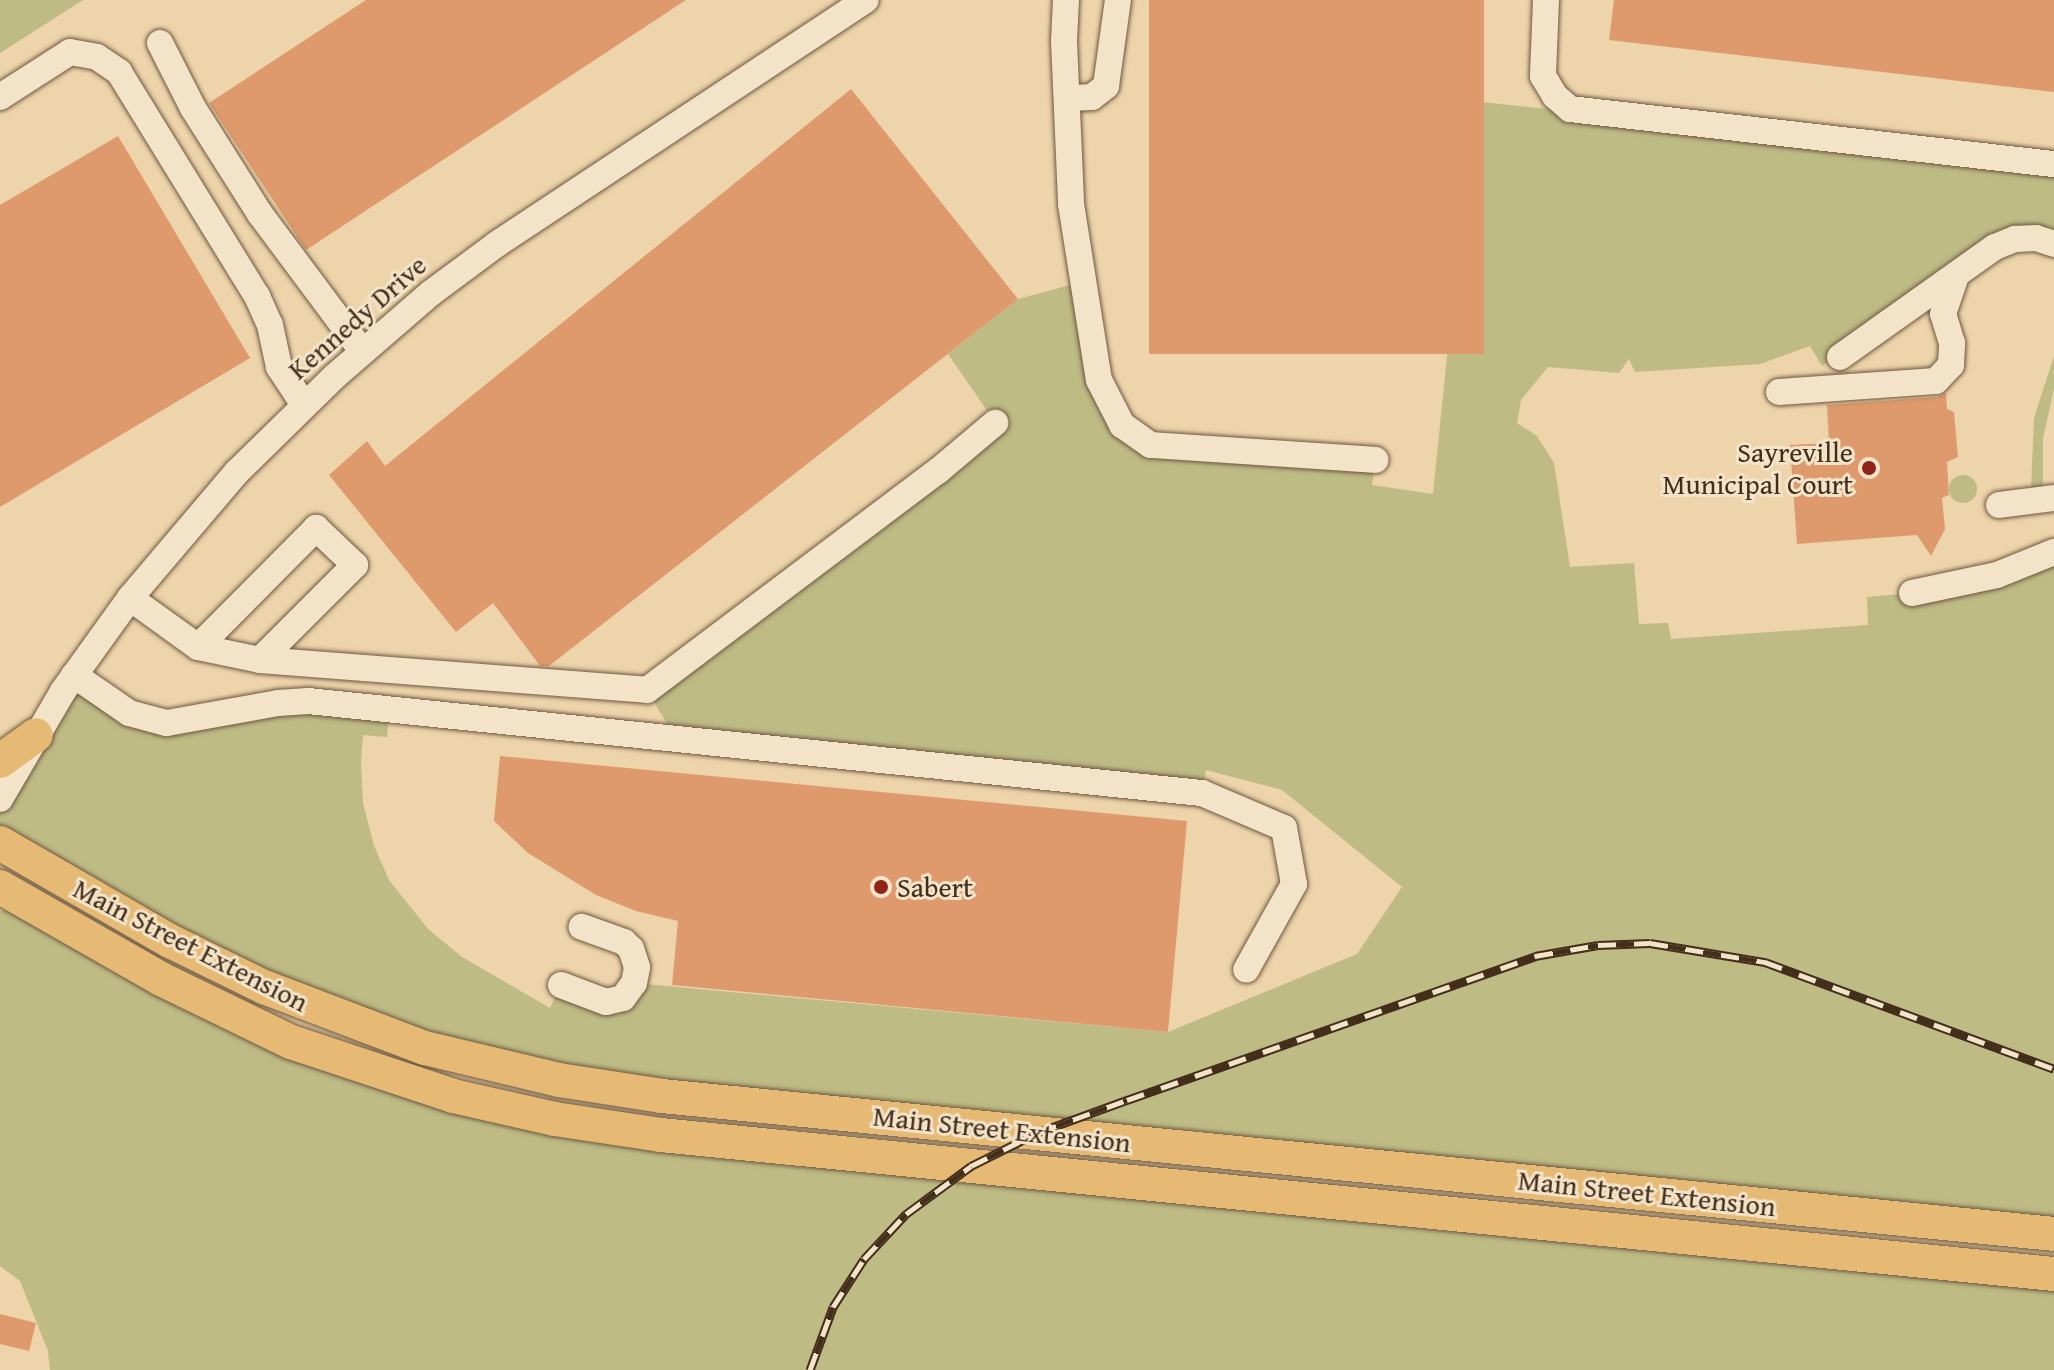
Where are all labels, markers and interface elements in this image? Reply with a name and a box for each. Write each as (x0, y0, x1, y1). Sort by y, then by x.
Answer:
street label: Kennedy Drive (281, 248, 433, 386)
place label: Sayreville Municipal Court (1663, 435, 1853, 501)
marker: Sayreville Municipal Court (1860, 459, 1878, 477)
place label: Sabert (897, 870, 973, 904)
street label: Main Street Extension (68, 871, 314, 1019)
marker: Sabert (872, 878, 890, 896)
street label: Main Street Extension (871, 1099, 1133, 1159)
street label: Main Street Extension (1516, 1163, 1778, 1223)

